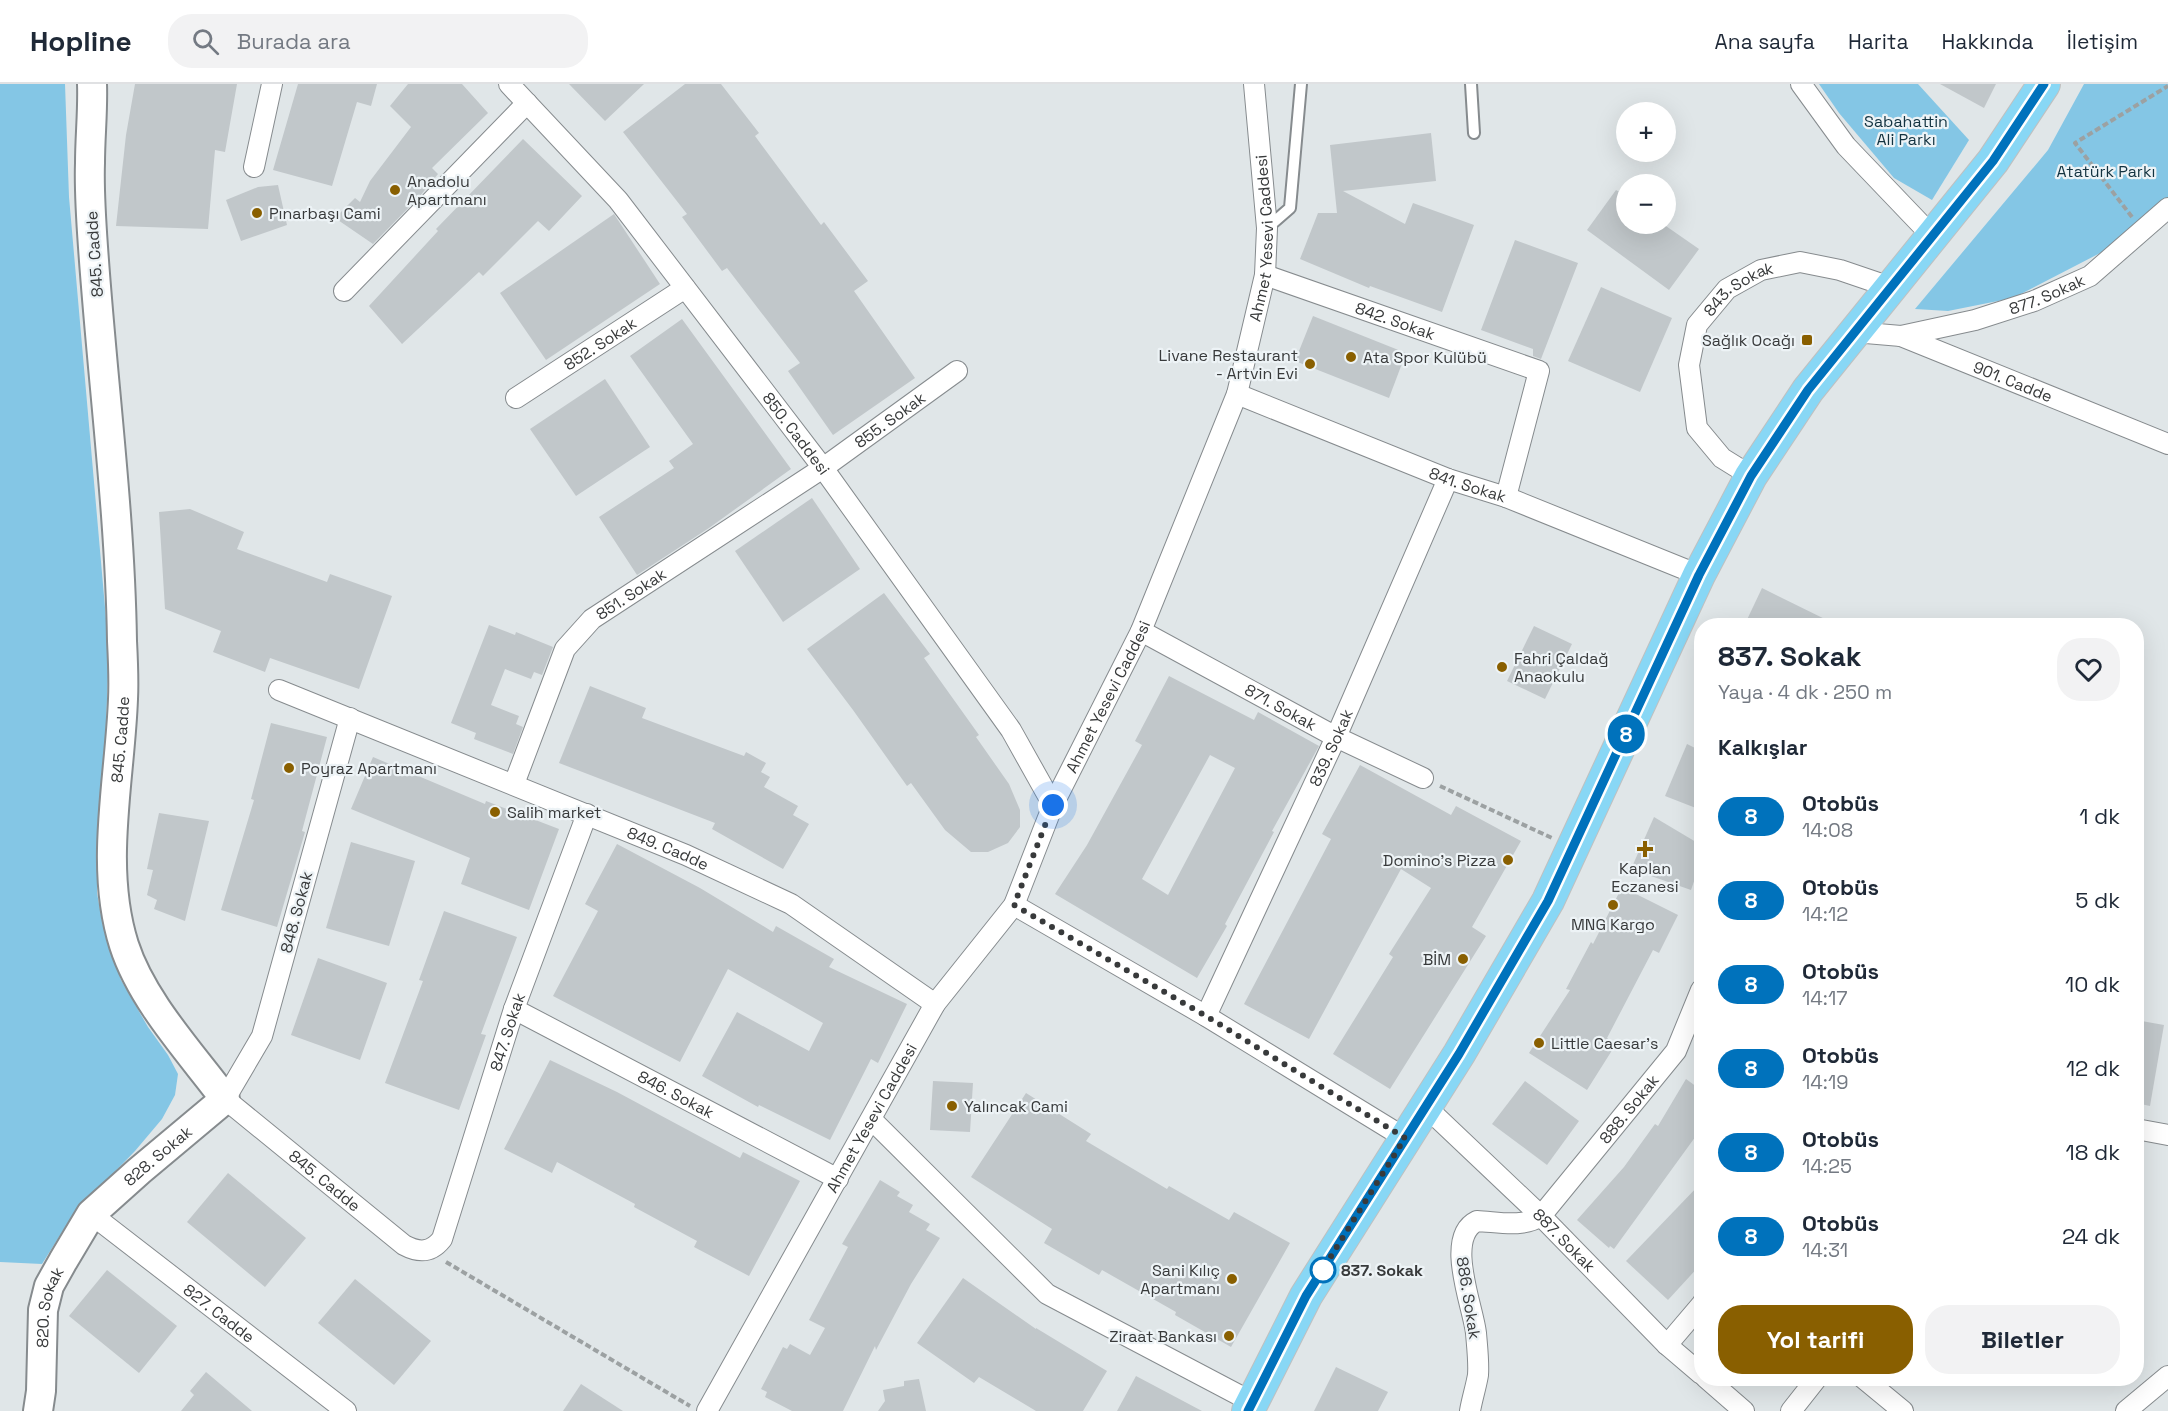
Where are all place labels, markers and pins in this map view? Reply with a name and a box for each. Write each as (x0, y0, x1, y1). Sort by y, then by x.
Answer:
place label: Anadolu Apartmanı (407, 171, 487, 210)
marker: Anadolu Apartmanı (388, 183, 402, 197)
place label: Pınarbaşı Cami (269, 203, 381, 224)
marker: Pınarbaşı Cami (250, 206, 264, 220)
place label: Sağlık Ocağı (1702, 330, 1795, 351)
marker: Sağlık Ocağı (1800, 333, 1814, 347)
place label: Livane Restaurant - Artvin Evi (1159, 345, 1298, 384)
place label: Ata Spor Kulübü (1363, 347, 1487, 368)
marker: Ata Spor Kulübü (1344, 350, 1358, 364)
marker: Livane Restaurant - Artvin Evi (1303, 357, 1317, 371)
place label: Fahri Çaldağ Anaokulu (1514, 648, 1609, 687)
marker: Fahri Çaldağ Anaokulu (1495, 660, 1509, 674)
place label: Poyraz Apartmanı (301, 758, 437, 779)
marker: Poyraz Apartmanı (282, 761, 296, 775)
place label: Salih market (507, 802, 601, 823)
marker: Salih market (488, 805, 502, 819)
marker: Kaplan Eczanesi (1638, 842, 1652, 856)
place label: Domino's Pizza (1383, 850, 1496, 871)
marker: Domino's Pizza (1501, 853, 1515, 867)
place label: Kaplan Eczanesi (1611, 858, 1679, 897)
marker: MNG Kargo (1606, 898, 1620, 912)
place label: MNG Kargo (1571, 914, 1655, 935)
place label: BİM (1423, 949, 1451, 970)
marker: BİM (1456, 952, 1470, 966)
place label: Little Caesar's (1551, 1033, 1658, 1054)
marker: Little Caesar's (1532, 1036, 1546, 1050)
place label: Yalıncak Cami (964, 1096, 1068, 1117)
marker: Yalıncak Cami (945, 1099, 959, 1113)
marker: 837. Sokak (1310, 1257, 1336, 1283)
place label: Sani Kılıç Apartmanı (1140, 1260, 1220, 1299)
place label: 837. Sokak (1341, 1260, 1423, 1281)
marker: Sani Kılıç Apartmanı (1225, 1272, 1239, 1286)
place label: Ziraat Bankası (1109, 1326, 1217, 1347)
marker: Ziraat Bankası (1222, 1329, 1236, 1343)

